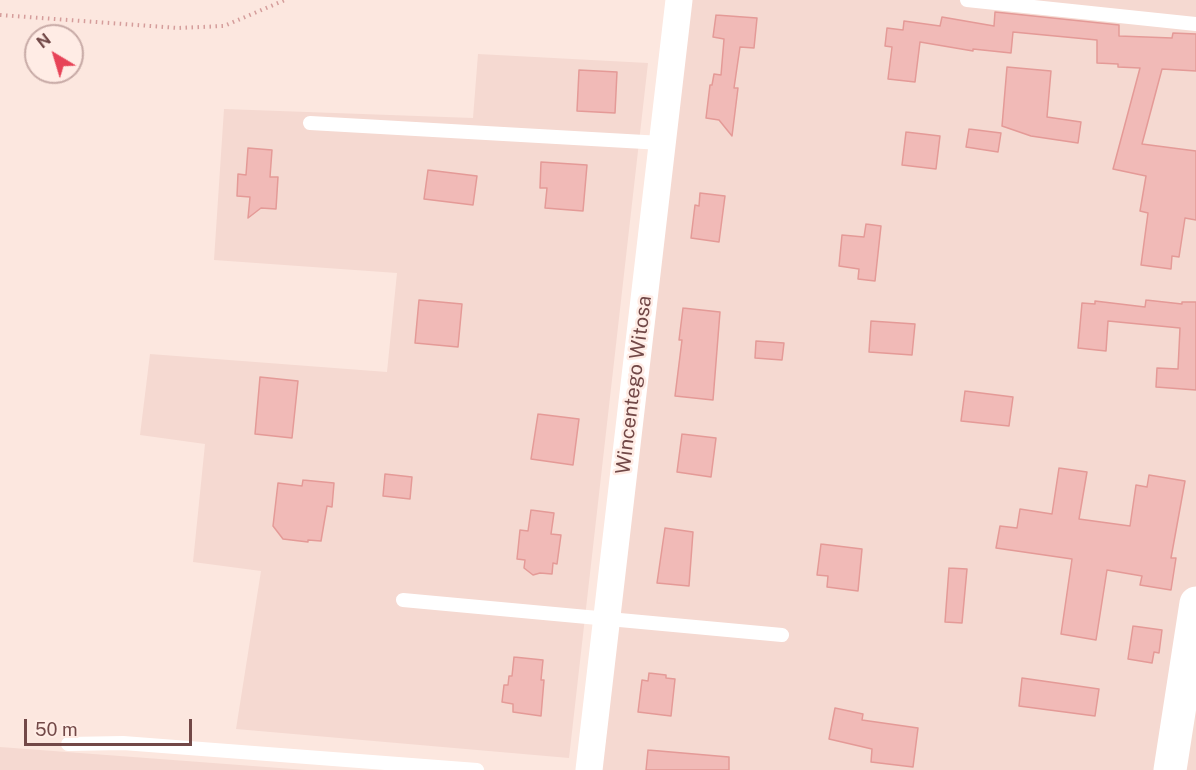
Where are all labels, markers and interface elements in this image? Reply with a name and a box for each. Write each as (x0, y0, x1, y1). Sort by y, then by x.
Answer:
north arrow (24, 24, 84, 84)
text: N (33, 30, 55, 52)
street label: Wincentego Witosa (611, 294, 657, 476)
scale bar (27, 707, 195, 745)
text: 50 m (35, 719, 78, 740)

